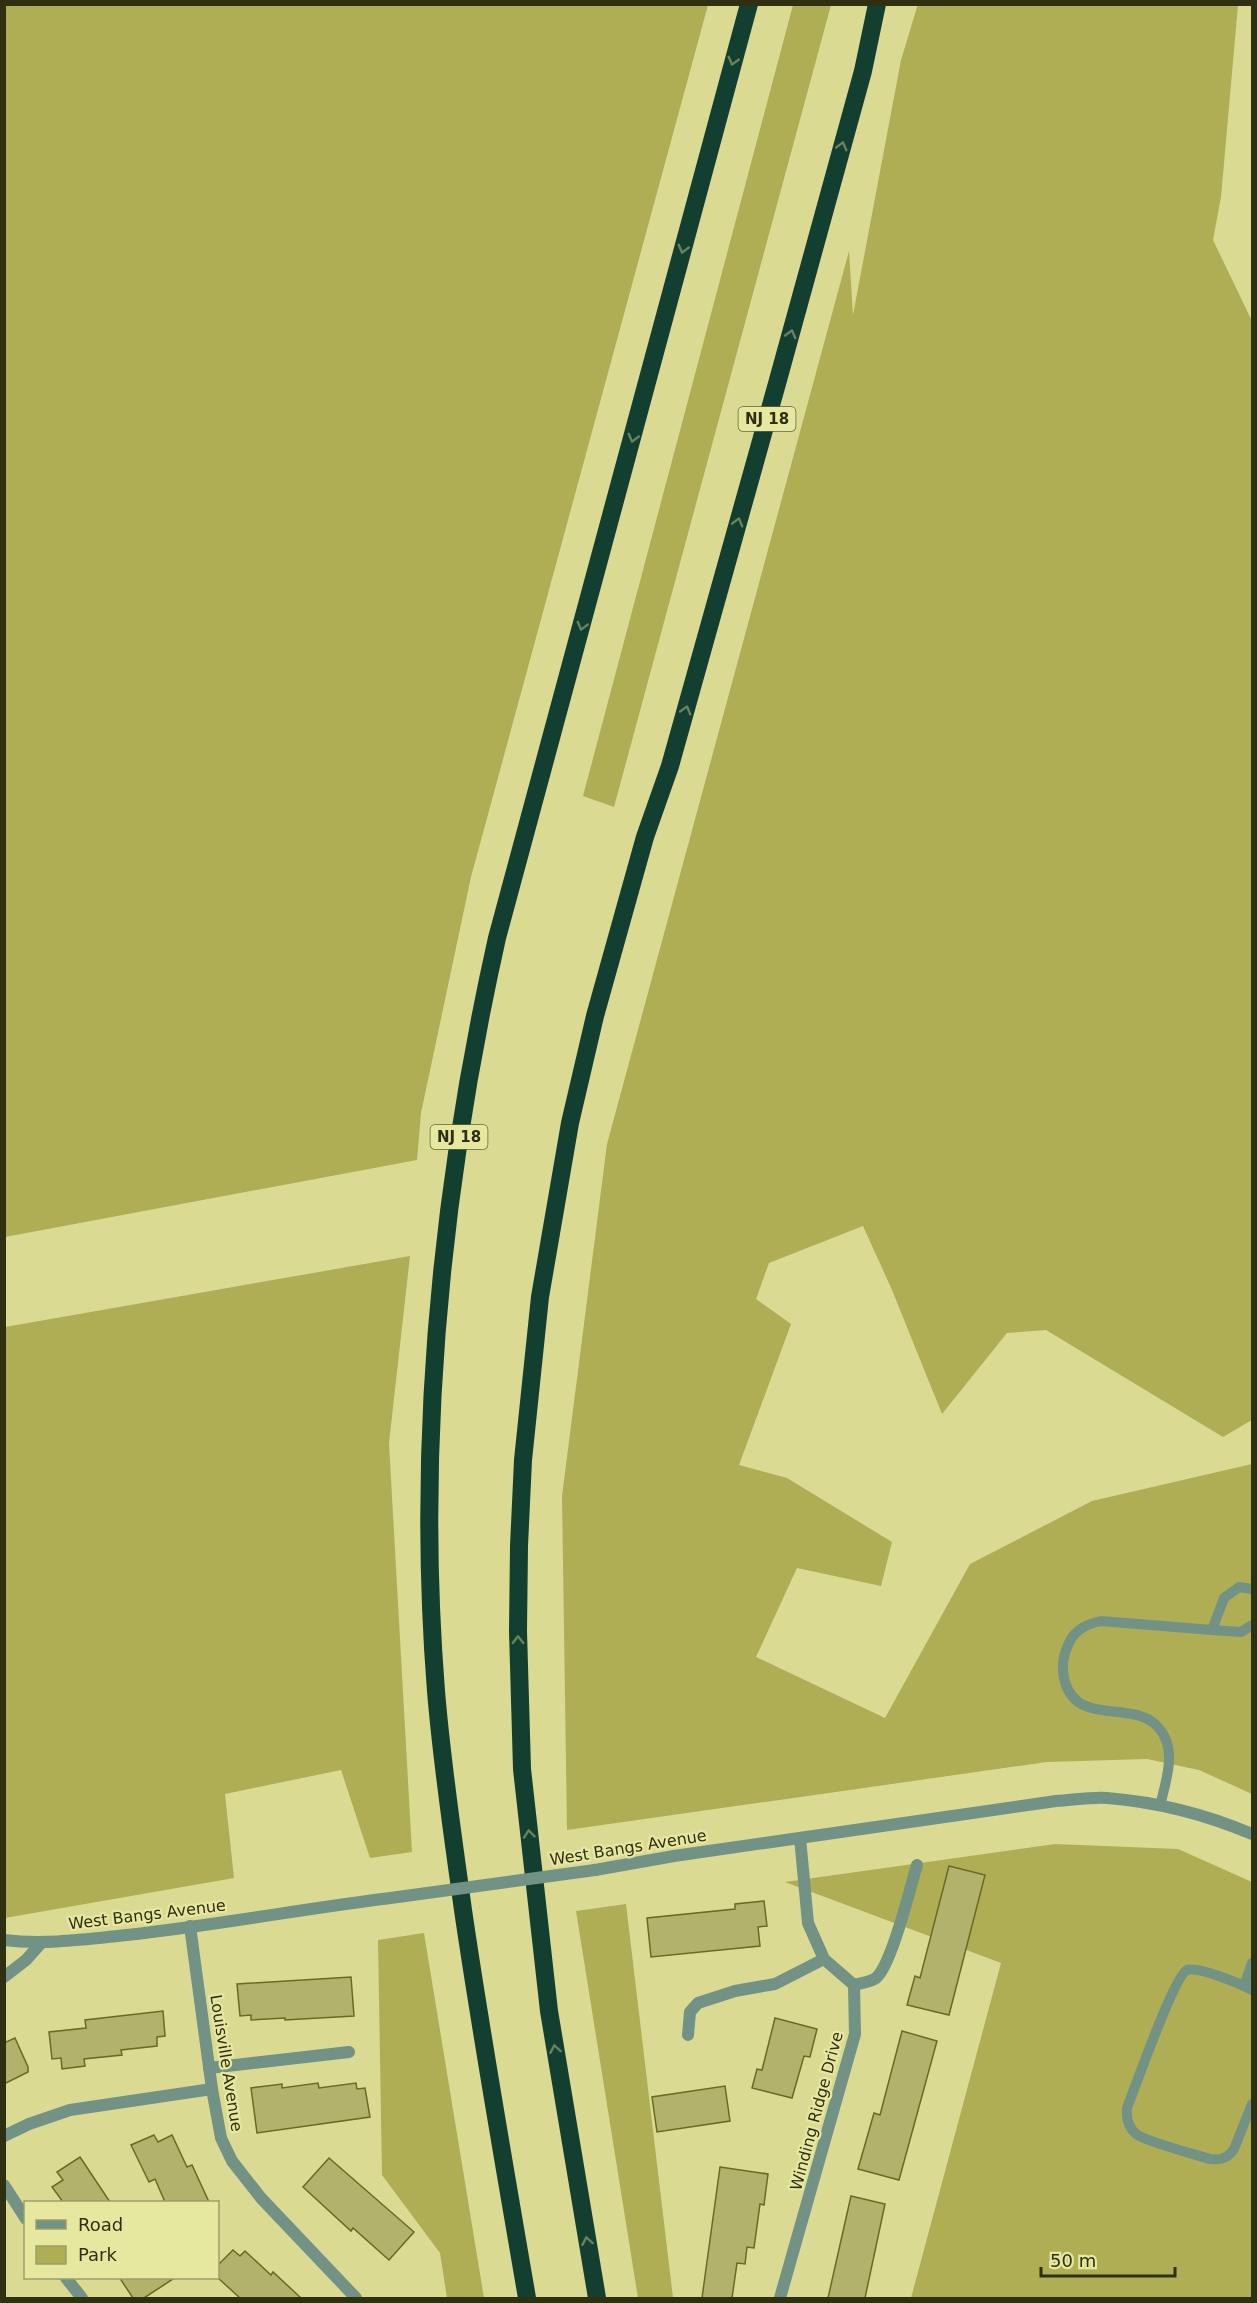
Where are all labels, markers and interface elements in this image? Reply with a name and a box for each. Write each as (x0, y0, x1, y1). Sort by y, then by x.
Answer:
one-way arrow (727, 55, 740, 65)
one-way arrow (835, 141, 848, 151)
one-way arrow (677, 244, 690, 254)
one-way arrow (784, 329, 796, 340)
road number: NJ 18 (738, 407, 795, 431)
one-way arrow (627, 432, 640, 442)
one-way arrow (731, 517, 744, 527)
one-way arrow (576, 621, 589, 631)
one-way arrow (679, 705, 691, 715)
road number: NJ 18 (430, 1125, 488, 1149)
one-way arrow (512, 1635, 524, 1644)
street label: West Bangs Avenue (548, 1826, 708, 1869)
one-way arrow (523, 1830, 536, 1839)
street label: West Bangs Avenue (67, 1895, 227, 1934)
street label: Louisville Avenue (206, 1993, 247, 2133)
street label: Winding Ridge Drive (786, 2030, 847, 2193)
one-way arrow (549, 2044, 562, 2054)
legend (24, 2201, 219, 2279)
text: Road (78, 2214, 123, 2235)
one-way arrow (582, 2236, 594, 2245)
scale bar (1041, 2240, 1174, 2278)
text: Park (78, 2244, 117, 2265)
text: 50 m (1050, 2250, 1096, 2271)

